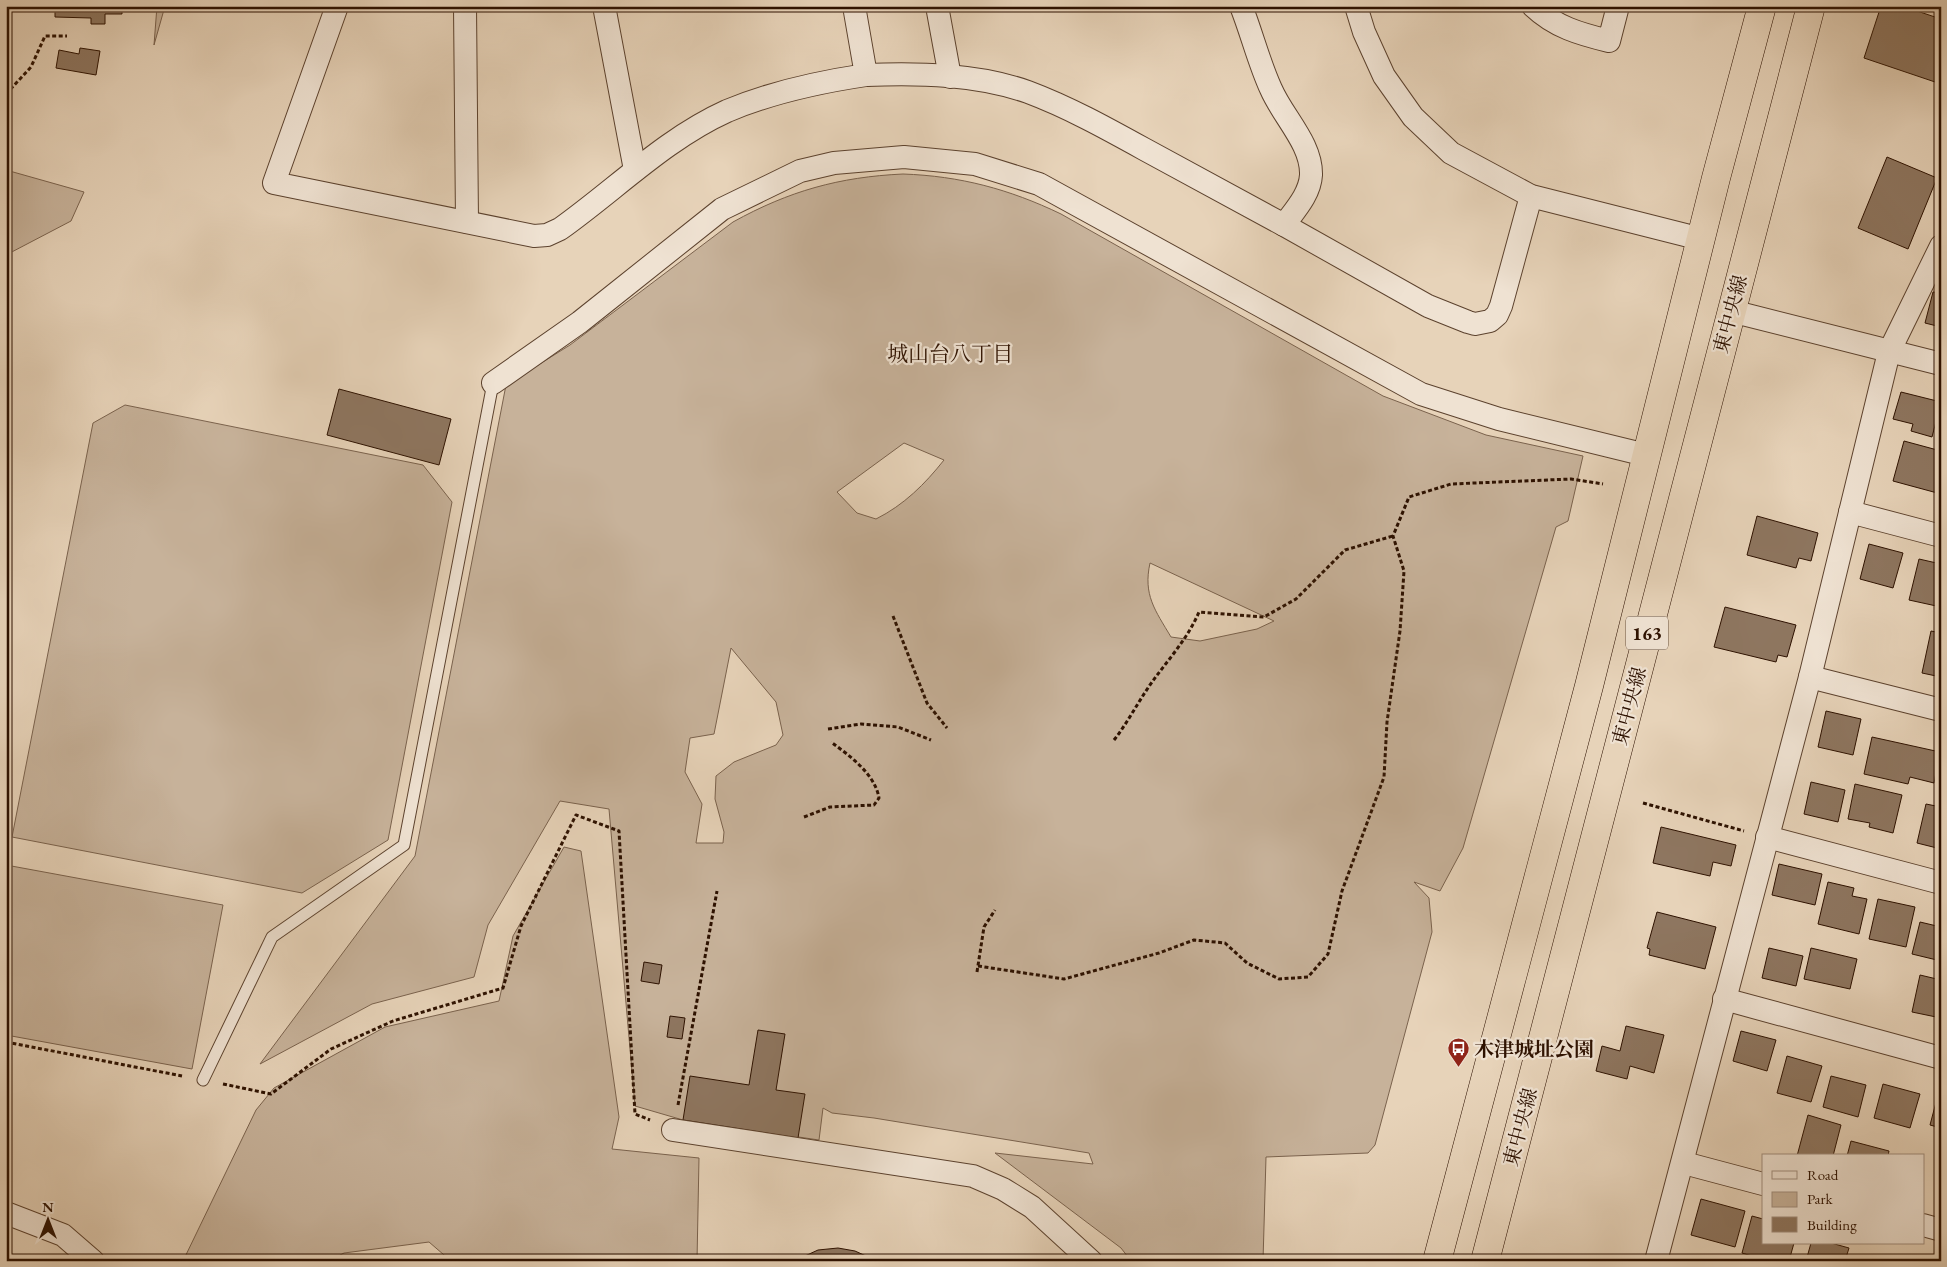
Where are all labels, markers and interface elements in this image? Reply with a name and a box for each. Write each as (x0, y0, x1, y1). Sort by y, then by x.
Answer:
street label: 東中央線 (1707, 272, 1753, 356)
district label: 城山台八丁目 (887, 340, 1013, 367)
road number: 163 (1626, 616, 1668, 650)
street label: 東中央線 (1606, 664, 1652, 748)
place label: 木津城址公園 (1474, 1036, 1594, 1062)
bus stop icon: 木津城址公園 (1446, 1037, 1470, 1068)
street label: 東中央線 (1497, 1085, 1543, 1169)
legend (1762, 1154, 1924, 1244)
text: Road (1807, 1165, 1839, 1184)
text: Park (1807, 1189, 1834, 1208)
north arrow (22, 1194, 72, 1244)
text: N (42, 1198, 54, 1216)
text: Building (1807, 1215, 1857, 1234)

